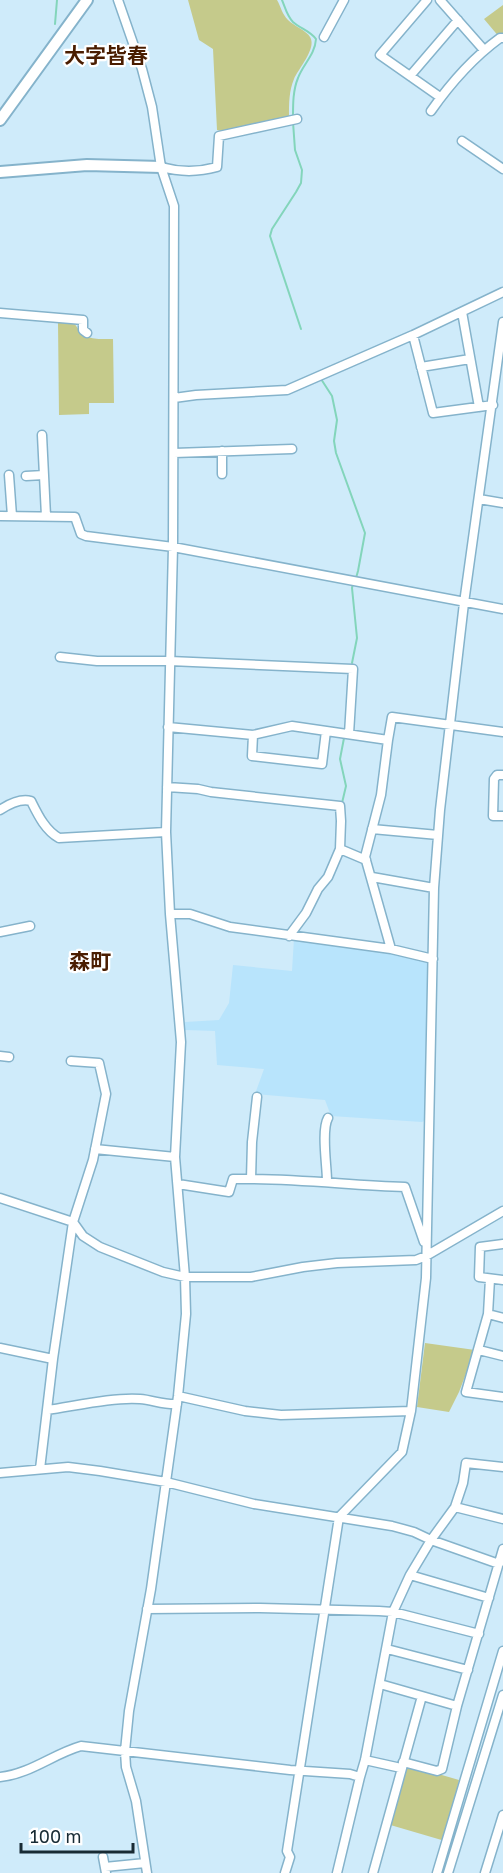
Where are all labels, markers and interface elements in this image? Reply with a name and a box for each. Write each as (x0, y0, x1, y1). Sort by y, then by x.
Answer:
district label: 大字皆春 (64, 42, 148, 68)
district label: 森町 (69, 948, 111, 974)
scale bar (21, 1816, 134, 1854)
text: 100 m (30, 1825, 81, 1847)

